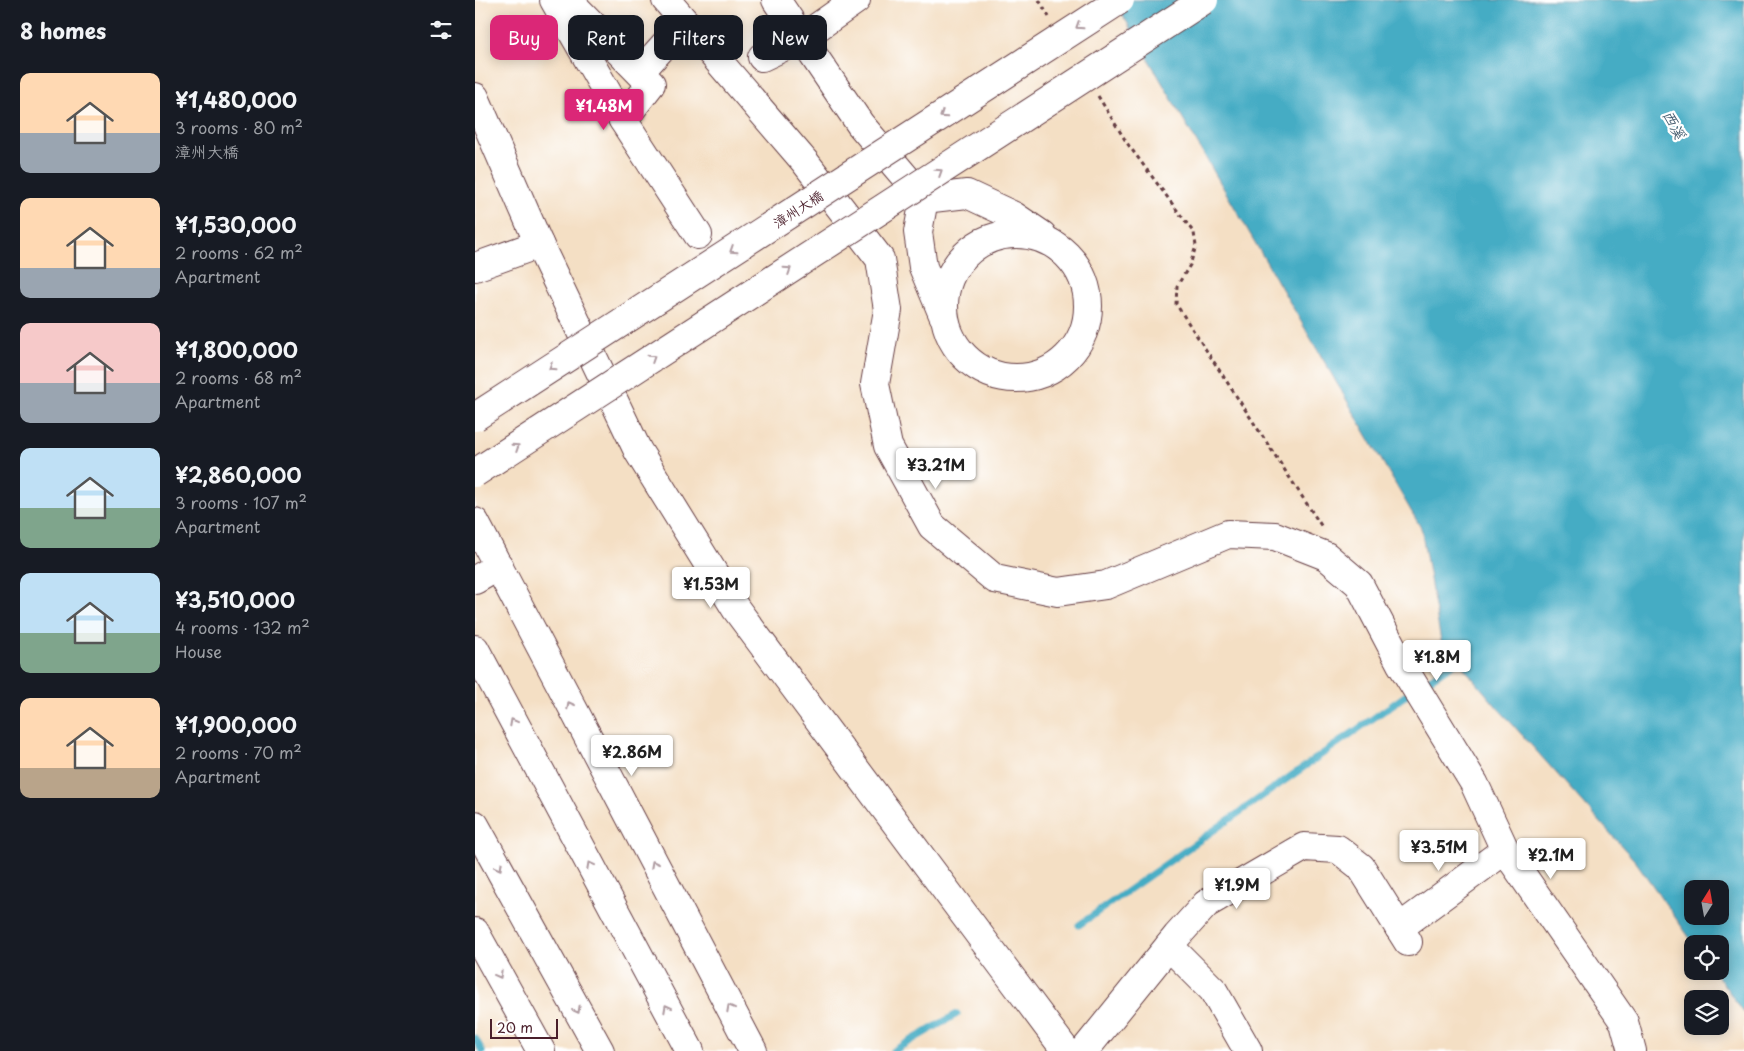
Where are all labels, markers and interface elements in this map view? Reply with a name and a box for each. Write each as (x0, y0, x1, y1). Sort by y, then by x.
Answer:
text: 8 homes (20, 14, 106, 46)
chip: Buy (490, 15, 558, 60)
chip: Rent (568, 15, 644, 60)
chip: Filters (654, 15, 743, 60)
chip: New (753, 15, 827, 60)
icon: filters (427, 16, 455, 44)
one-way arrow (1076, 20, 1085, 30)
text: ¥1,480,000 (175, 83, 297, 115)
pin: ¥1.48M (563, 88, 645, 131)
icon: home (60, 93, 120, 153)
text: ¥1.48M (576, 93, 632, 117)
water label: 西溪 (1658, 105, 1693, 144)
one-way arrow (939, 108, 948, 118)
text: 3 rooms · 80 m² (175, 115, 303, 139)
text: 漳州大橋 (175, 139, 239, 163)
one-way arrow (934, 169, 943, 178)
street label: 漳州大橋 (769, 185, 827, 233)
text: ¥1,530,000 (175, 208, 297, 240)
icon: home (60, 218, 120, 278)
text: 2 rooms · 62 m² (175, 240, 303, 264)
one-way arrow (729, 244, 738, 254)
text: Apartment (175, 264, 260, 288)
one-way arrow (783, 267, 792, 276)
text: ¥1,800,000 (175, 333, 298, 365)
icon: home (60, 343, 120, 403)
one-way arrow (647, 355, 656, 365)
one-way arrow (549, 361, 558, 370)
text: 2 rooms · 68 m² (175, 365, 302, 389)
text: Apartment (175, 389, 260, 413)
one-way arrow (510, 444, 520, 453)
pin: ¥3.21M (895, 448, 977, 490)
text: ¥3.21M (907, 452, 965, 476)
text: ¥2,860,000 (175, 458, 302, 490)
icon: home (60, 468, 120, 528)
text: 3 rooms · 107 m² (175, 490, 307, 514)
text: Apartment (175, 514, 260, 538)
pin: ¥1.53M (670, 566, 752, 609)
text: ¥1.53M (683, 571, 739, 595)
text: ¥3,510,000 (175, 583, 295, 615)
icon: home (60, 593, 120, 653)
text: 4 rooms · 132 m² (175, 615, 310, 639)
text: House (175, 639, 222, 663)
pin: ¥1.8M (1402, 640, 1472, 682)
text: ¥1.8M (1414, 644, 1460, 668)
one-way arrow (567, 701, 577, 710)
text: ¥1,900,000 (175, 708, 297, 740)
icon: home (60, 718, 120, 778)
one-way arrow (509, 718, 519, 727)
pin: ¥2.86M (591, 734, 673, 777)
text: ¥2.86M (602, 739, 662, 763)
text: 2 rooms · 70 m² (175, 740, 302, 764)
text: Apartment (175, 764, 260, 788)
pin: ¥3.51M (1398, 830, 1480, 872)
text: ¥3.51M (1410, 834, 1468, 858)
pin: ¥2.1M (1516, 838, 1586, 880)
text: ¥2.1M (1528, 842, 1574, 866)
one-way arrow (651, 860, 661, 869)
one-way arrow (586, 861, 596, 870)
one-way arrow (492, 862, 502, 871)
pin: ¥1.9M (1202, 868, 1272, 910)
text: ¥1.9M (1214, 872, 1260, 896)
north arrow (1684, 880, 1729, 925)
map controls (1684, 880, 1729, 1035)
button: locate (1684, 935, 1729, 980)
one-way arrow (492, 969, 502, 978)
button: layers (1684, 990, 1729, 1035)
one-way arrow (571, 1004, 581, 1013)
one-way arrow (663, 1004, 673, 1013)
one-way arrow (726, 1004, 736, 1013)
scale bar (490, 1016, 557, 1039)
text: 20 m (497, 1017, 533, 1038)

